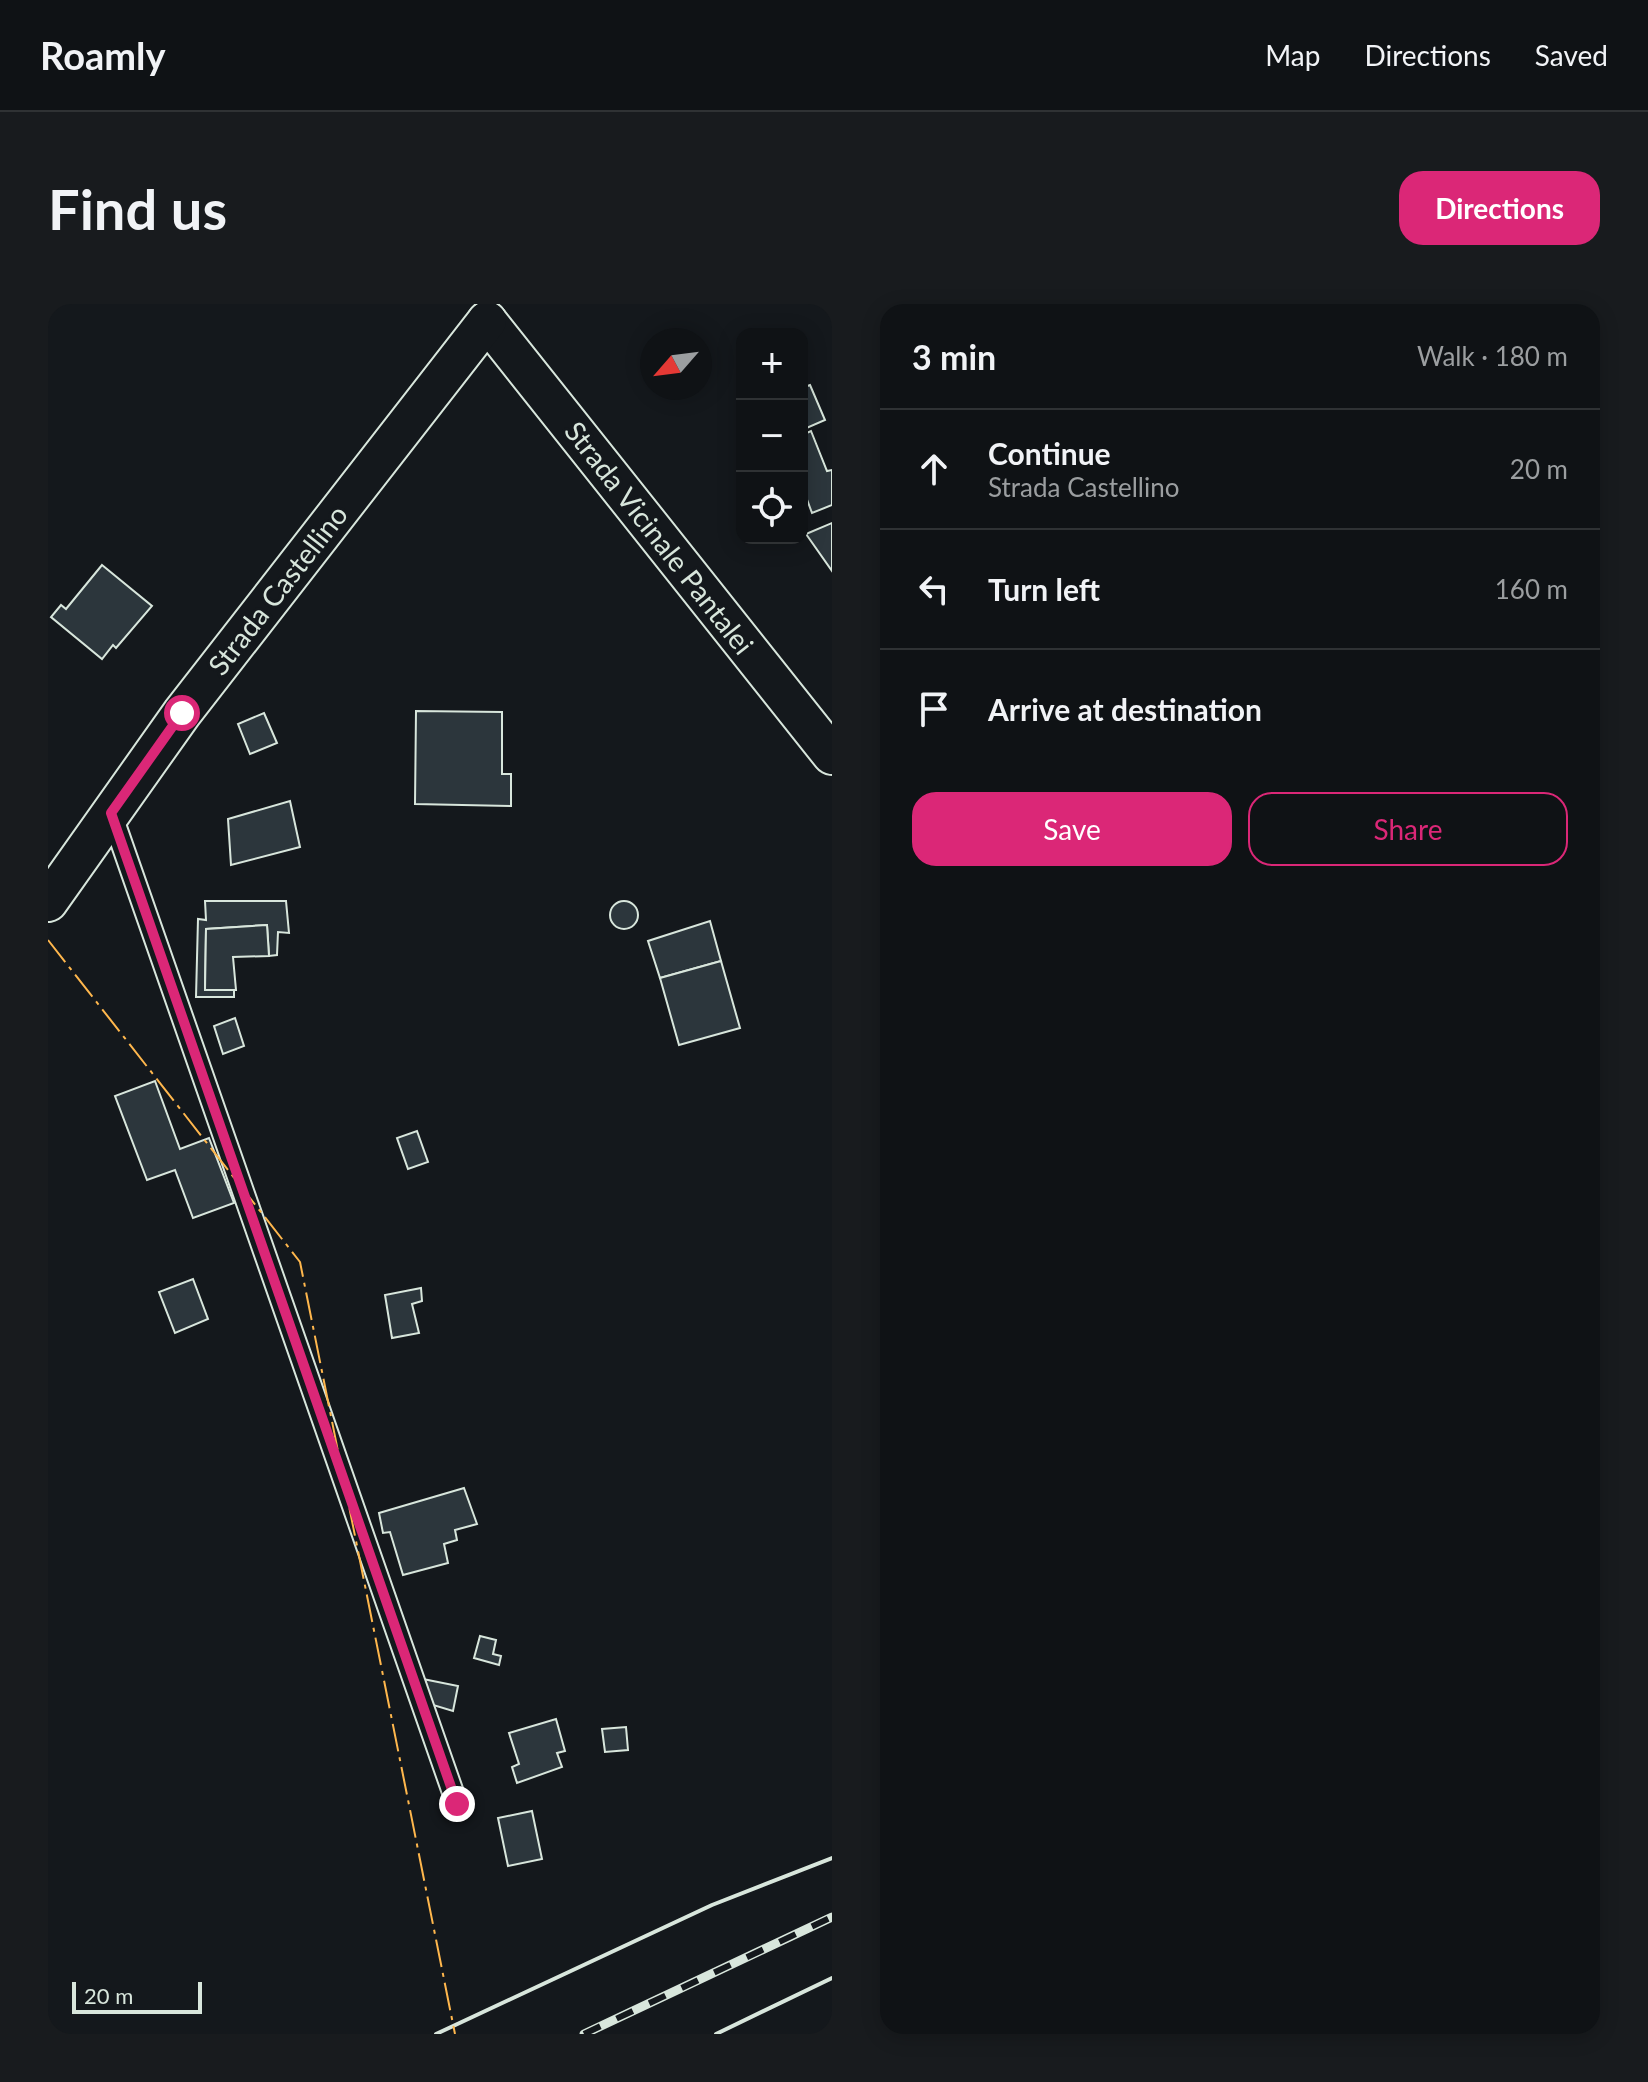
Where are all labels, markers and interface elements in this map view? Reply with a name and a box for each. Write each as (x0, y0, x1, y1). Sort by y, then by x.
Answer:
text: Roamly (40, 32, 166, 78)
text: Map (1265, 38, 1320, 72)
text: Directions (1364, 38, 1491, 72)
text: Saved (1535, 38, 1608, 72)
button: Directions (1399, 171, 1600, 245)
text: Find us (48, 175, 227, 242)
north arrow (640, 328, 712, 400)
map controls (736, 328, 808, 544)
button: + (736, 328, 808, 400)
text: 3 min (912, 336, 996, 377)
text: Walk · 180 m (1417, 340, 1568, 372)
button: − (736, 400, 808, 472)
street label: Strada Vicinale Pantalei (558, 414, 761, 660)
text: Continue (988, 435, 1111, 471)
icon: ahead (912, 447, 956, 491)
text: 20 m (1510, 453, 1568, 485)
text: Strada Castellino (988, 471, 1179, 503)
button: locate (736, 472, 808, 544)
street label: Strada Castellino (200, 498, 354, 681)
icon: left (912, 567, 956, 611)
text: Turn left (988, 571, 1100, 607)
text: 160 m (1495, 573, 1568, 605)
icon: arrive (912, 687, 956, 731)
text: Arrive at destination (988, 691, 1262, 727)
route start (164, 695, 200, 731)
button: Save (912, 792, 1232, 866)
button: Share (1248, 792, 1568, 866)
route end (439, 1786, 475, 1822)
scale bar (72, 1978, 202, 2014)
text: 20 m (84, 1982, 133, 2009)

